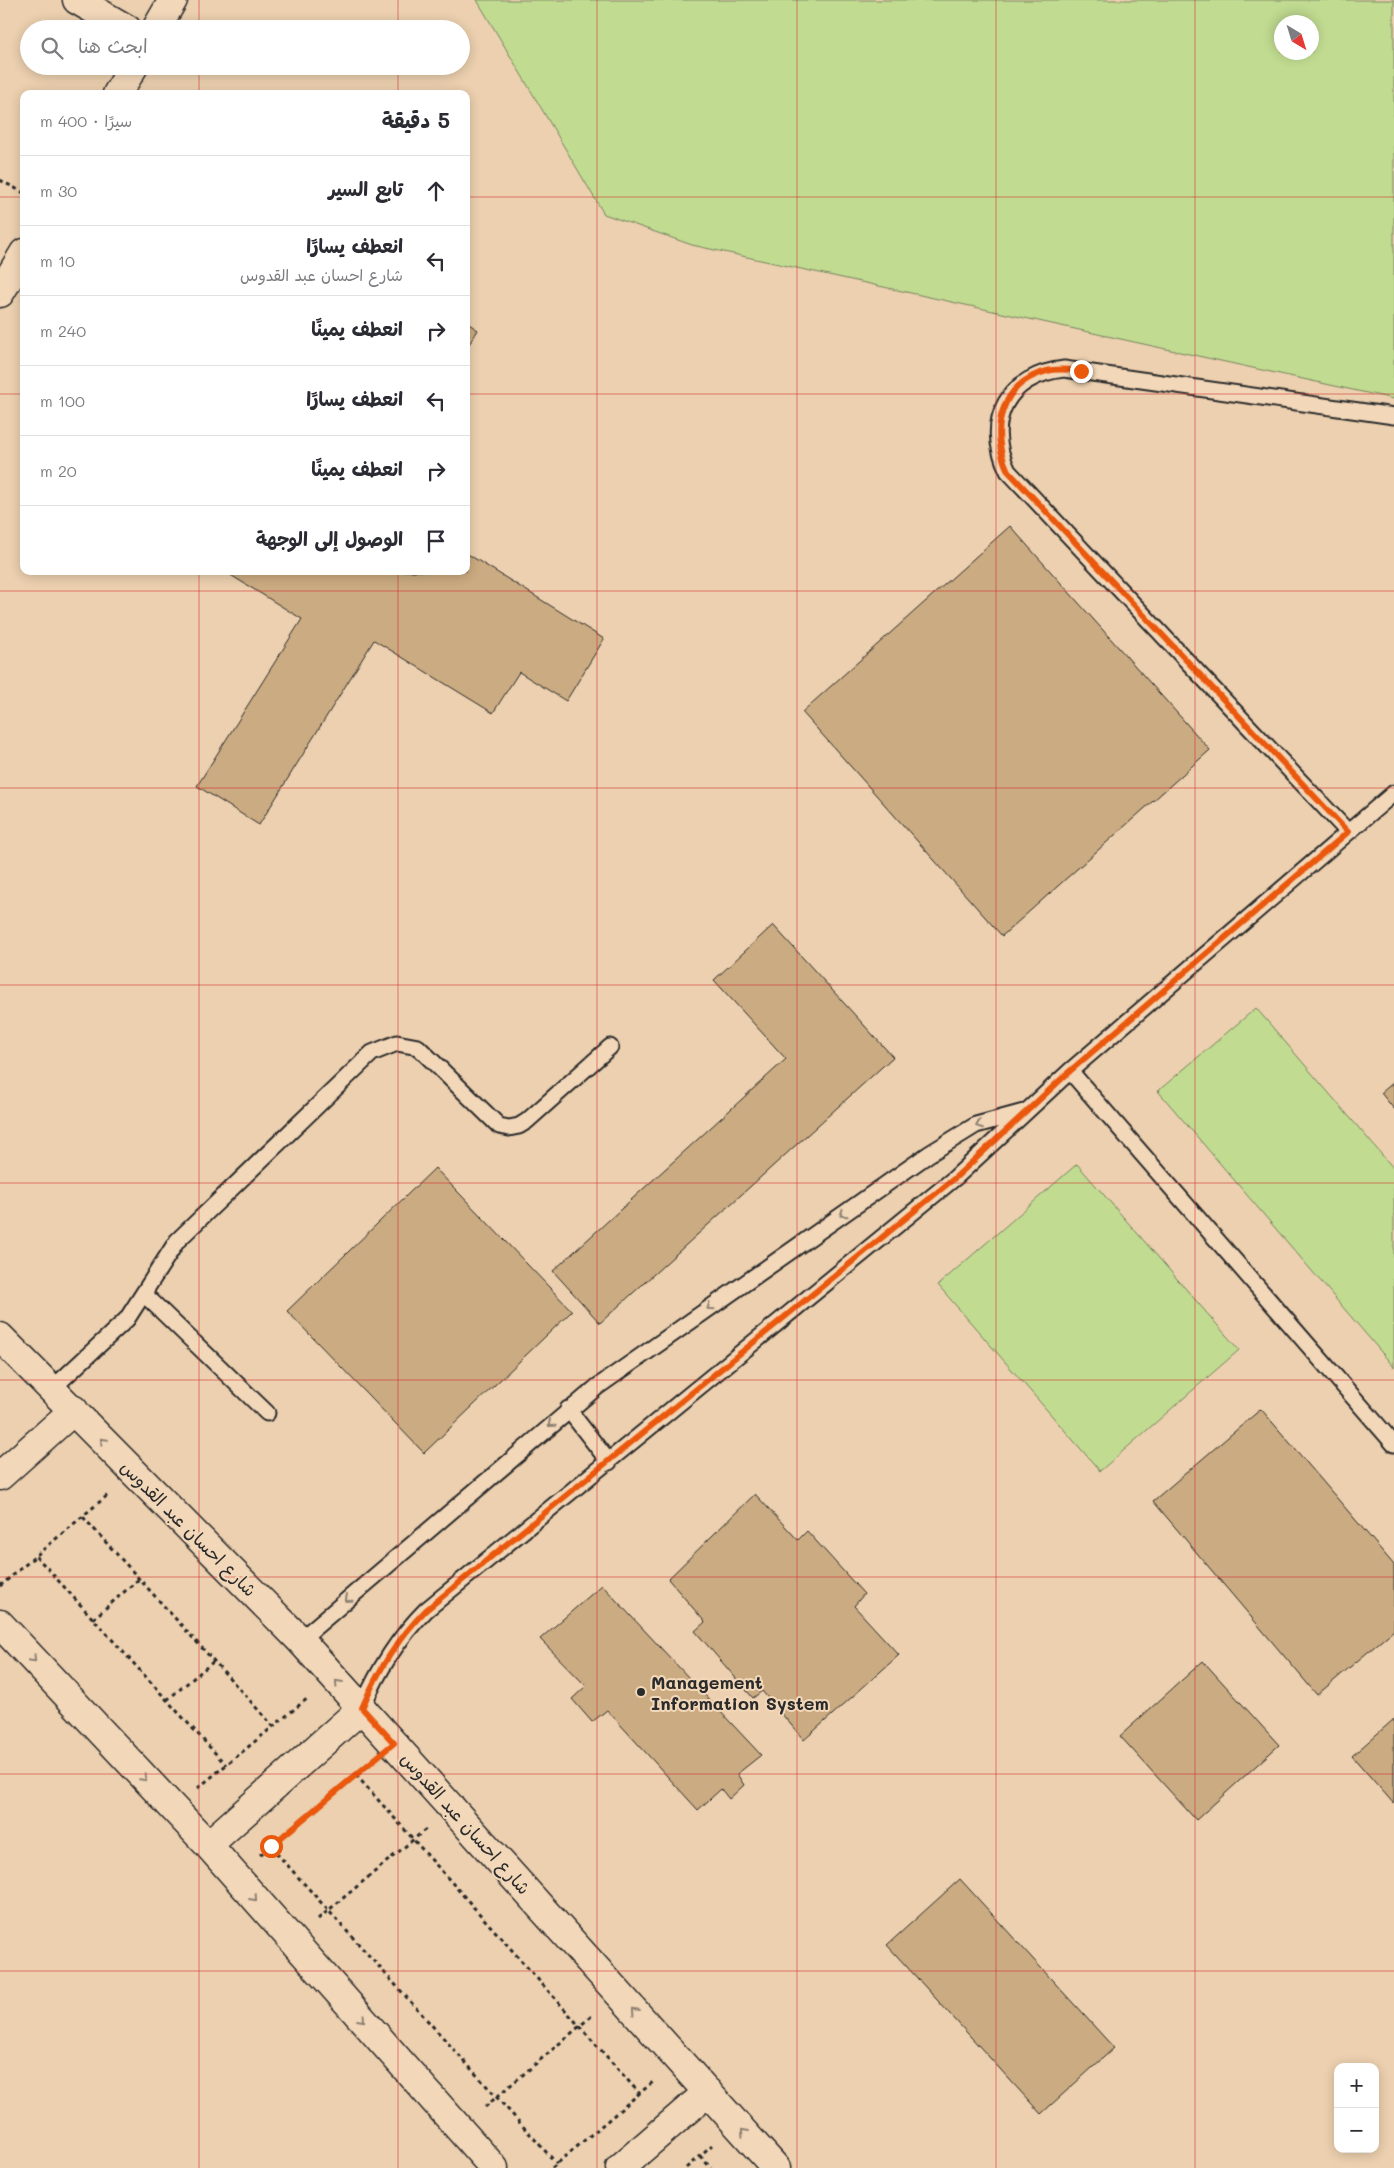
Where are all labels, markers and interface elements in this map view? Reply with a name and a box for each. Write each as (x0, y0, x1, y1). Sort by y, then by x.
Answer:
north arrow (1274, 15, 1319, 60)
search box (20, 20, 470, 75)
text: ابحث هنا (78, 33, 148, 58)
icon: search (38, 34, 66, 62)
text: 5 دقيقة (382, 106, 450, 133)
text: سيرًا · 400 m (40, 110, 132, 131)
text: تابع السير (328, 176, 403, 201)
icon: ahead (422, 177, 450, 205)
text: 30 m (40, 180, 77, 201)
text: انعطف يسارًا (306, 233, 403, 258)
icon: left (422, 247, 450, 275)
text: 10 m (40, 250, 75, 271)
text: شارع احسان عبد القدوس (240, 264, 403, 285)
text: انعطف يمينًا (311, 316, 403, 341)
icon: right (422, 317, 450, 345)
text: 240 m (40, 320, 86, 341)
route end (1070, 360, 1093, 383)
text: انعطف يسارًا (306, 386, 403, 411)
icon: left (422, 387, 450, 415)
text: 100 m (40, 390, 85, 411)
text: انعطف يمينًا (311, 456, 403, 481)
icon: right (422, 457, 450, 485)
text: 20 m (40, 460, 77, 481)
text: الوصول إلى الوجهة (256, 526, 403, 551)
icon: arrive (422, 527, 450, 555)
one-way arrow (975, 1119, 984, 1130)
one-way arrow (839, 1208, 849, 1217)
one-way arrow (706, 1301, 716, 1310)
one-way arrow (547, 1419, 556, 1428)
one-way arrow (100, 1437, 109, 1446)
street label: شارع احسان عبد القدوس (115, 1455, 262, 1602)
one-way arrow (344, 1594, 353, 1603)
one-way arrow (27, 1654, 36, 1663)
place label: Management Information System (651, 1670, 829, 1715)
one-way arrow (335, 1679, 344, 1688)
marker: Management Information System (635, 1686, 647, 1698)
street label: شارع احسان عبد القدوس (395, 1747, 536, 1900)
one-way arrow (138, 1772, 147, 1781)
route start (260, 1835, 283, 1858)
one-way arrow (248, 1892, 257, 1901)
one-way arrow (632, 2007, 641, 2016)
one-way arrow (356, 2014, 365, 2023)
map controls (1334, 2063, 1379, 2153)
button: + (1334, 2063, 1379, 2108)
button: − (1334, 2108, 1379, 2153)
one-way arrow (741, 2128, 750, 2137)

